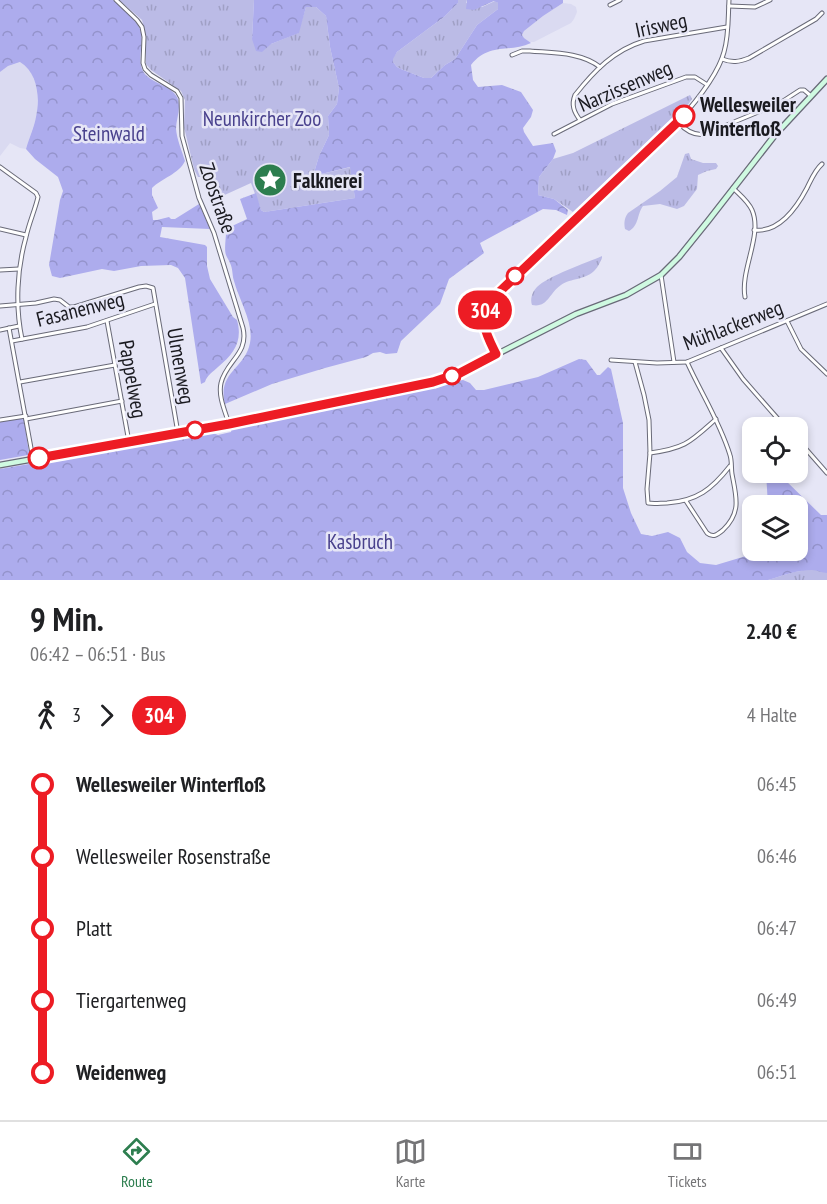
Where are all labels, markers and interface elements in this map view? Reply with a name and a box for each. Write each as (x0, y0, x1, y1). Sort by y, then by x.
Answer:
street label: Irisweg (633, 6, 689, 44)
street label: Narzissenweg (574, 54, 676, 118)
place label: Wellesweiler Winterfloß (699, 91, 797, 142)
park label: Neunkircher Zoo (203, 105, 321, 132)
marker: Wellesweiler Winterfloß (673, 105, 695, 127)
park label: Steinwald (73, 120, 145, 147)
street label: Zoostraße (193, 159, 243, 237)
place icon: Falknerei (252, 162, 288, 198)
place label: Falknerei (293, 167, 363, 194)
unlabelled marker (506, 267, 524, 285)
street label: Fasanenweg (33, 285, 127, 333)
line badge: 304 (450, 290, 520, 330)
street label: Mühlackerweg (679, 294, 787, 356)
text: 304 (470, 297, 500, 324)
street label: Ulmenweg (161, 326, 201, 406)
street label: Pappelweg (113, 338, 153, 420)
unlabelled marker (443, 367, 461, 385)
map controls (742, 417, 808, 561)
button: locate (742, 417, 808, 483)
unlabelled marker (186, 421, 204, 439)
unlabelled marker (28, 447, 50, 469)
button: layers (742, 495, 808, 561)
park label: Kasbruch (327, 528, 393, 555)
text: 9 Min. (30, 597, 104, 640)
text: 2.40 € (746, 617, 797, 645)
text: 06:42 – 06:51 · Bus (30, 641, 165, 667)
icon: walk (30, 699, 63, 732)
icon: forward (90, 699, 123, 732)
text: 3 (72, 702, 81, 728)
text: 304 (144, 702, 174, 729)
text: 4 Halte (747, 702, 797, 728)
text: Wellesweiler Winterfloß (76, 770, 266, 798)
text: 06:45 (757, 771, 797, 797)
text: Wellesweiler Rosenstraße (76, 842, 271, 870)
text: 06:46 (757, 843, 797, 869)
text: Platt (76, 914, 112, 942)
text: 06:47 (757, 915, 797, 941)
text: Tiergartenweg (76, 986, 186, 1014)
text: 06:49 (757, 987, 797, 1013)
text: Weidenweg (76, 1058, 166, 1086)
text: 06:51 (757, 1059, 797, 1085)
tab: Route (120, 1135, 153, 1191)
tab: Karte (394, 1135, 427, 1191)
tab: Tickets (668, 1135, 707, 1191)

